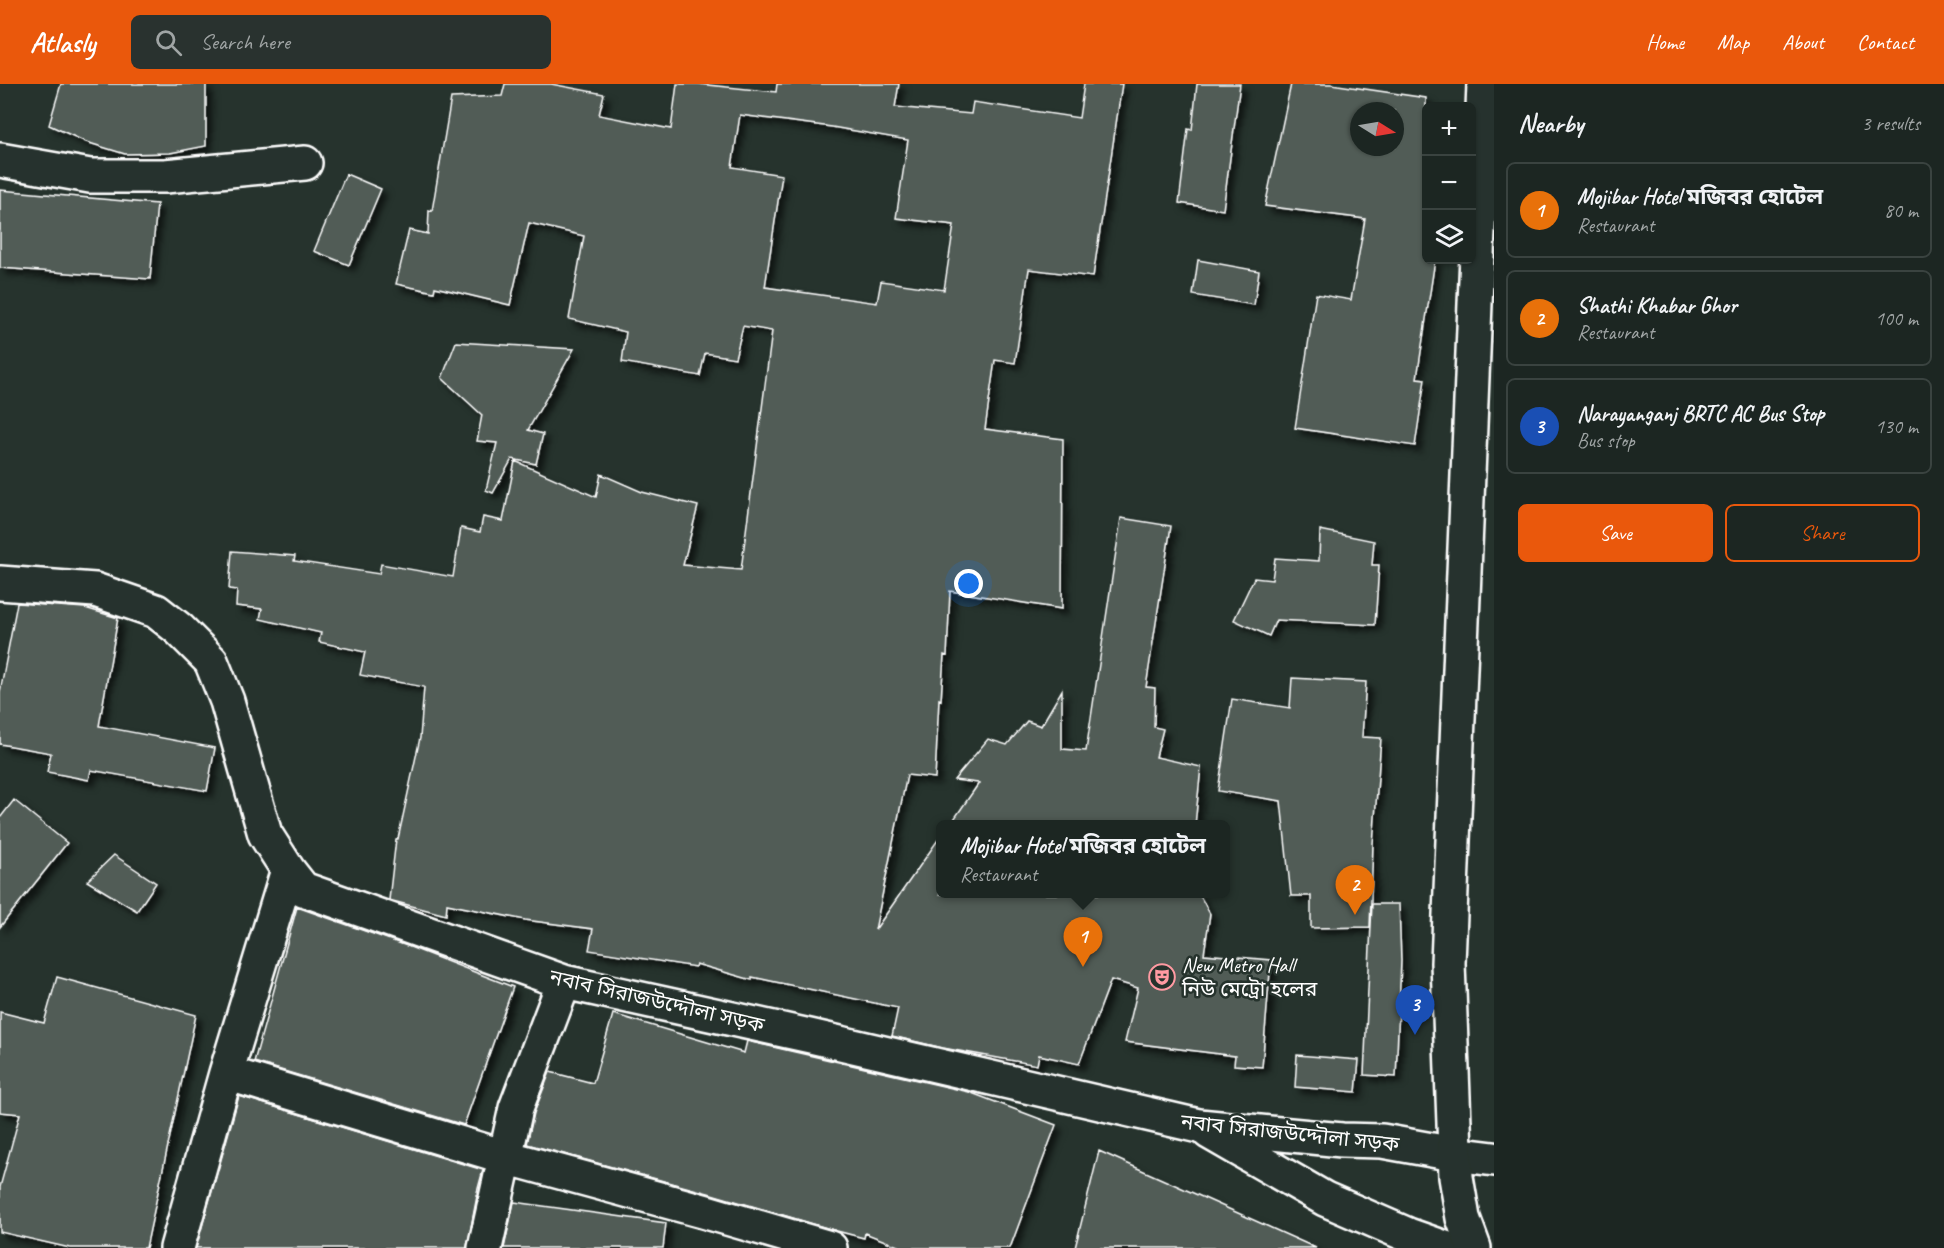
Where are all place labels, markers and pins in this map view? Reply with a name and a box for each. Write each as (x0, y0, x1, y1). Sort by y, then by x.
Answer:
pin: 2 (1336, 866, 1374, 915)
pin: 1 (1064, 918, 1102, 967)
place label: New Metro Hall নিউ মেট্রো হলের (1181, 952, 1318, 1002)
theatre icon: New Metro Hall নিউ মেট্রো হলের (1147, 962, 1177, 992)
pin: 3 (1396, 986, 1434, 1035)

